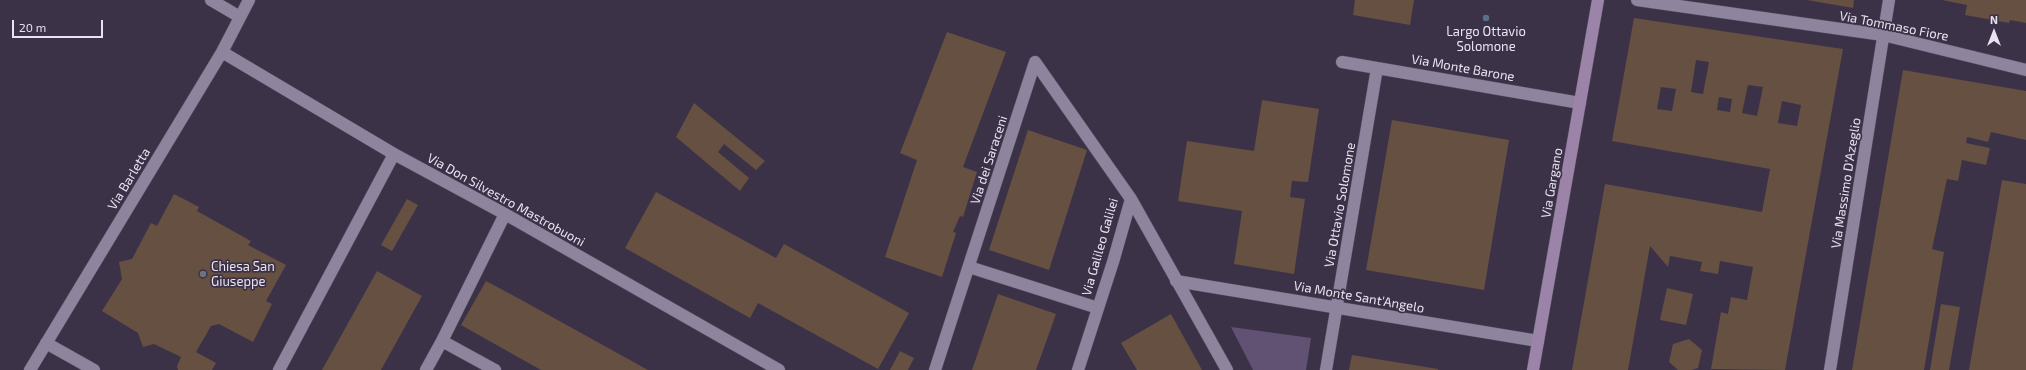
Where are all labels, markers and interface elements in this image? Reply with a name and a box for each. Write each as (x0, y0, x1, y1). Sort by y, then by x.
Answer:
street label: Via Tommaso Fiore (1838, 8, 1950, 44)
scale bar (14, 12, 105, 38)
north arrow (1974, 12, 2014, 52)
marker: Largo Ottavio Solomone (1481, 13, 1491, 23)
text: N (1990, 13, 1998, 26)
text: 20 m (19, 20, 46, 34)
place label: Largo Ottavio Solomone (1446, 24, 1526, 55)
street label: Via Monte Barone (1410, 51, 1516, 85)
street label: Via dei Saraceni (967, 114, 1011, 206)
street label: Via Massimo D'Azeglio (1828, 117, 1864, 249)
street label: Via Ottavio Solomone (1321, 141, 1359, 269)
street label: Via Barletta (104, 145, 154, 213)
street label: Via Gargano (1538, 147, 1566, 219)
street label: Via Don Silvestro Mastrobuoni (424, 150, 588, 250)
street label: Via Galileo Galilei (1079, 196, 1121, 298)
place label: Chiesa San Giuseppe (211, 259, 275, 290)
marker: Chiesa San Giuseppe (198, 269, 208, 279)
street label: Via Monte Sant'Angelo (1292, 278, 1426, 316)

